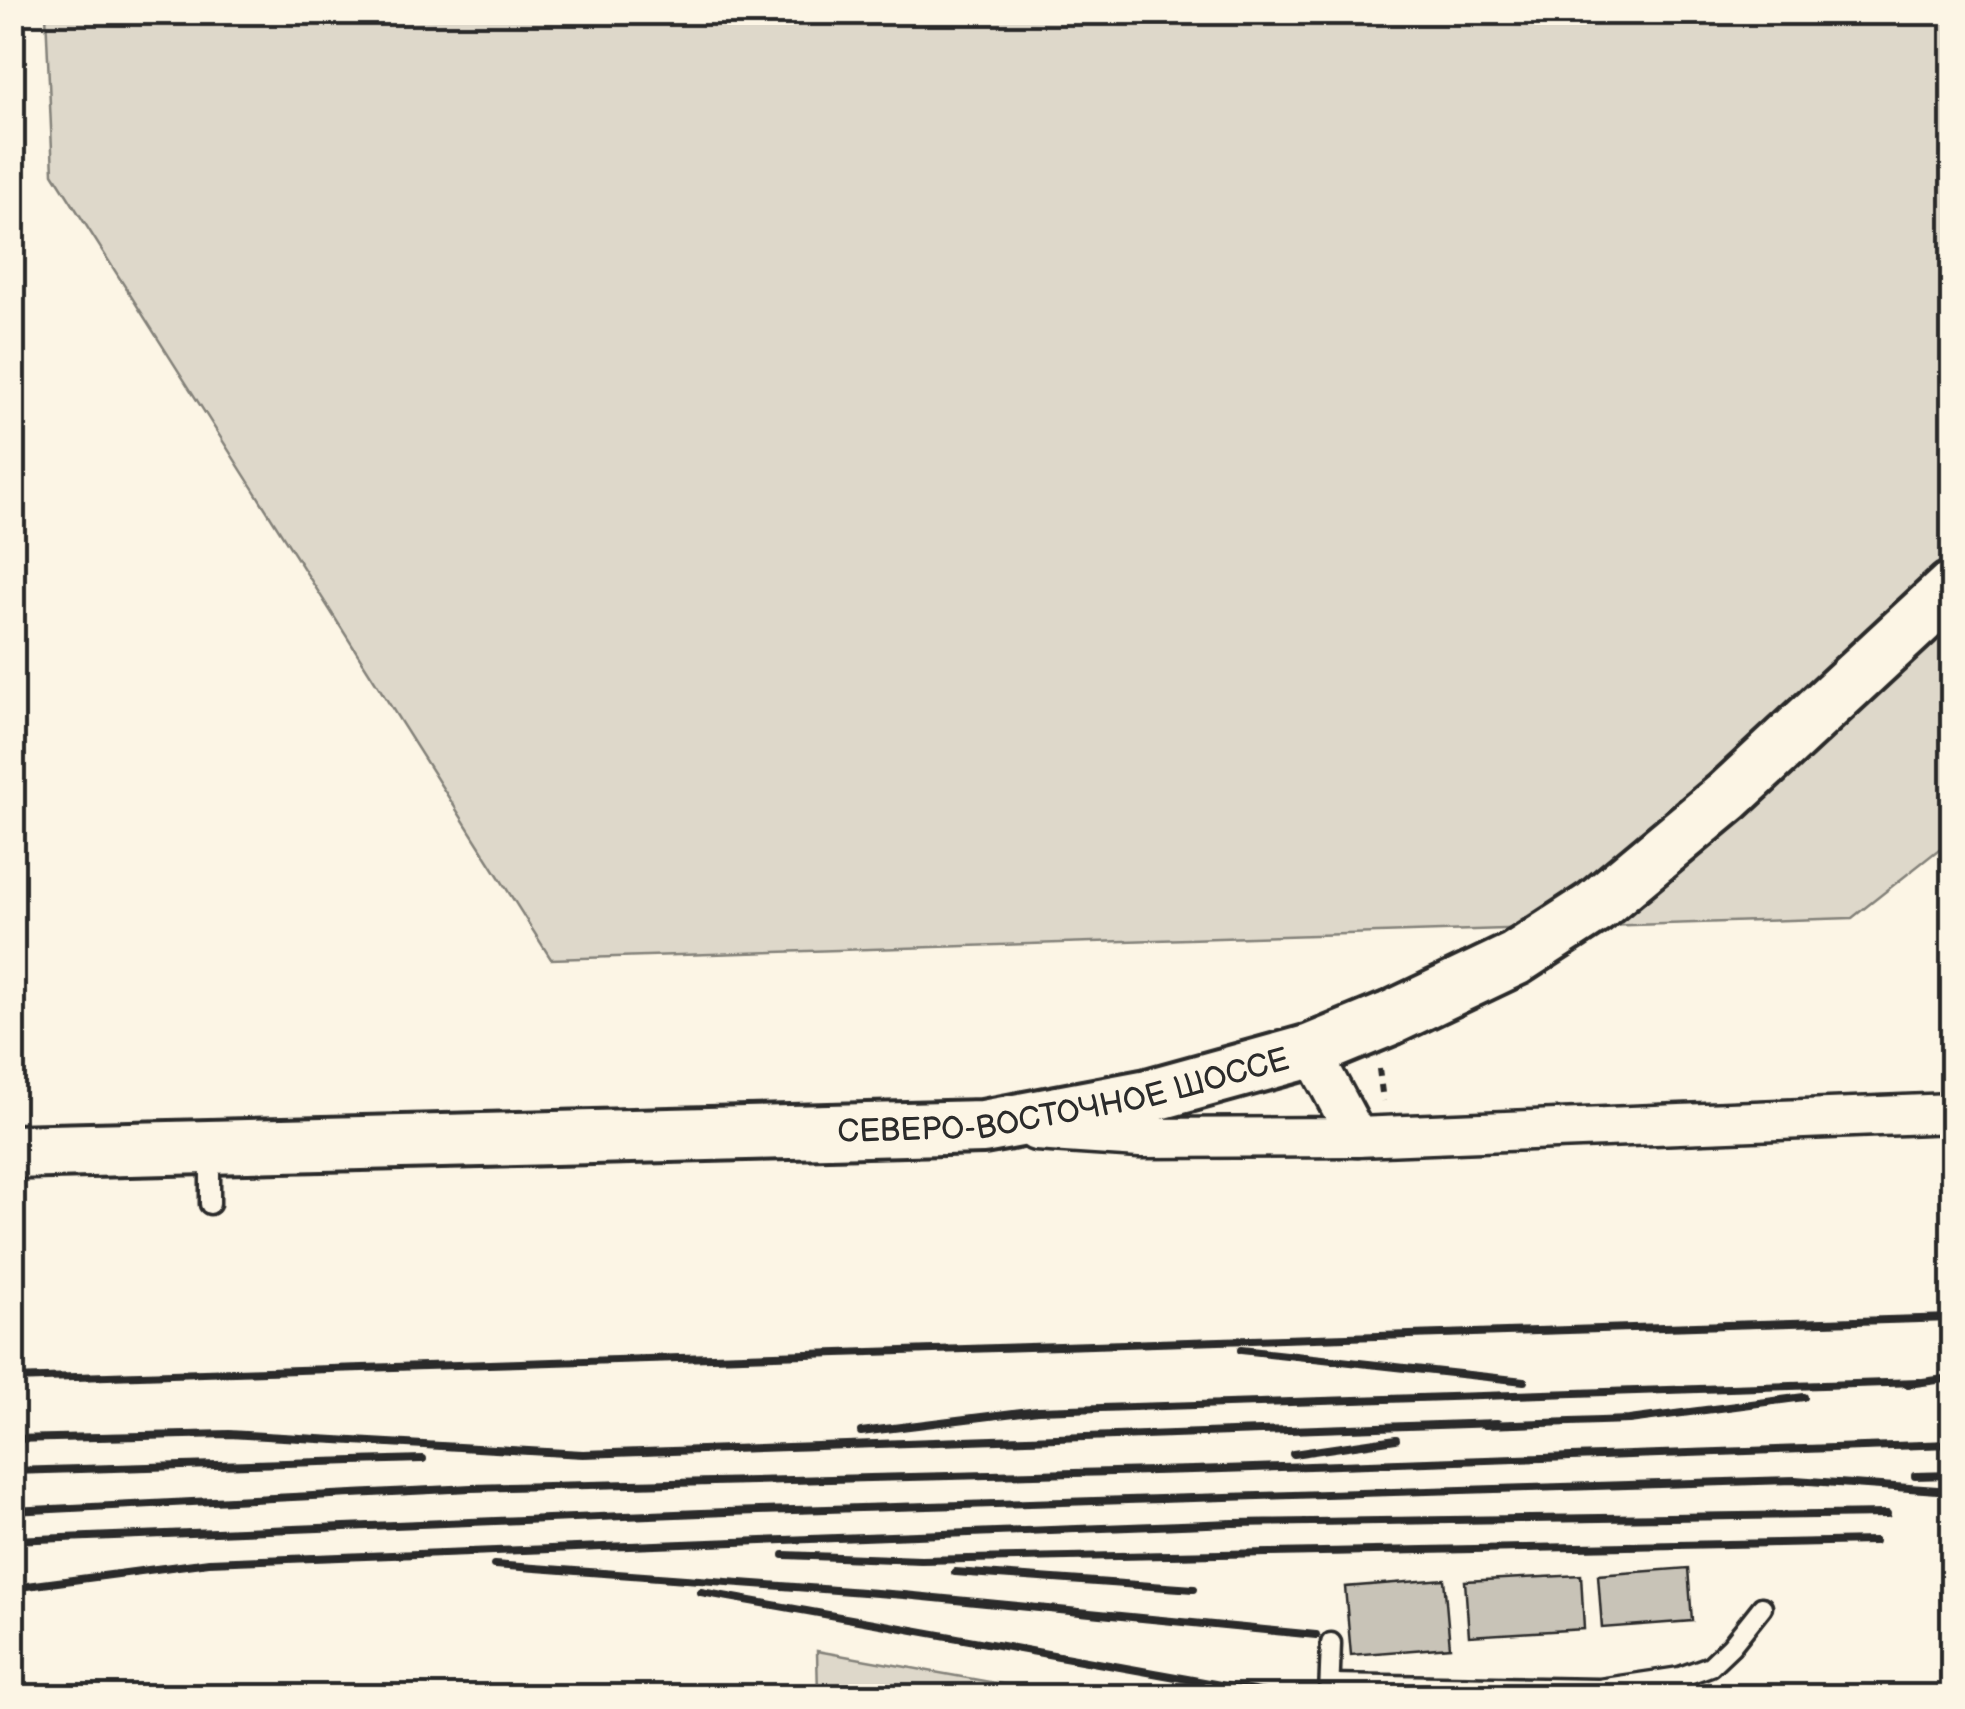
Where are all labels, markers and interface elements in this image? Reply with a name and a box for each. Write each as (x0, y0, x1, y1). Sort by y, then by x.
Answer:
street label: СЕВЕРО-ВОСТОЧНОЕ ШОССЕ (837, 1040, 1293, 1152)

